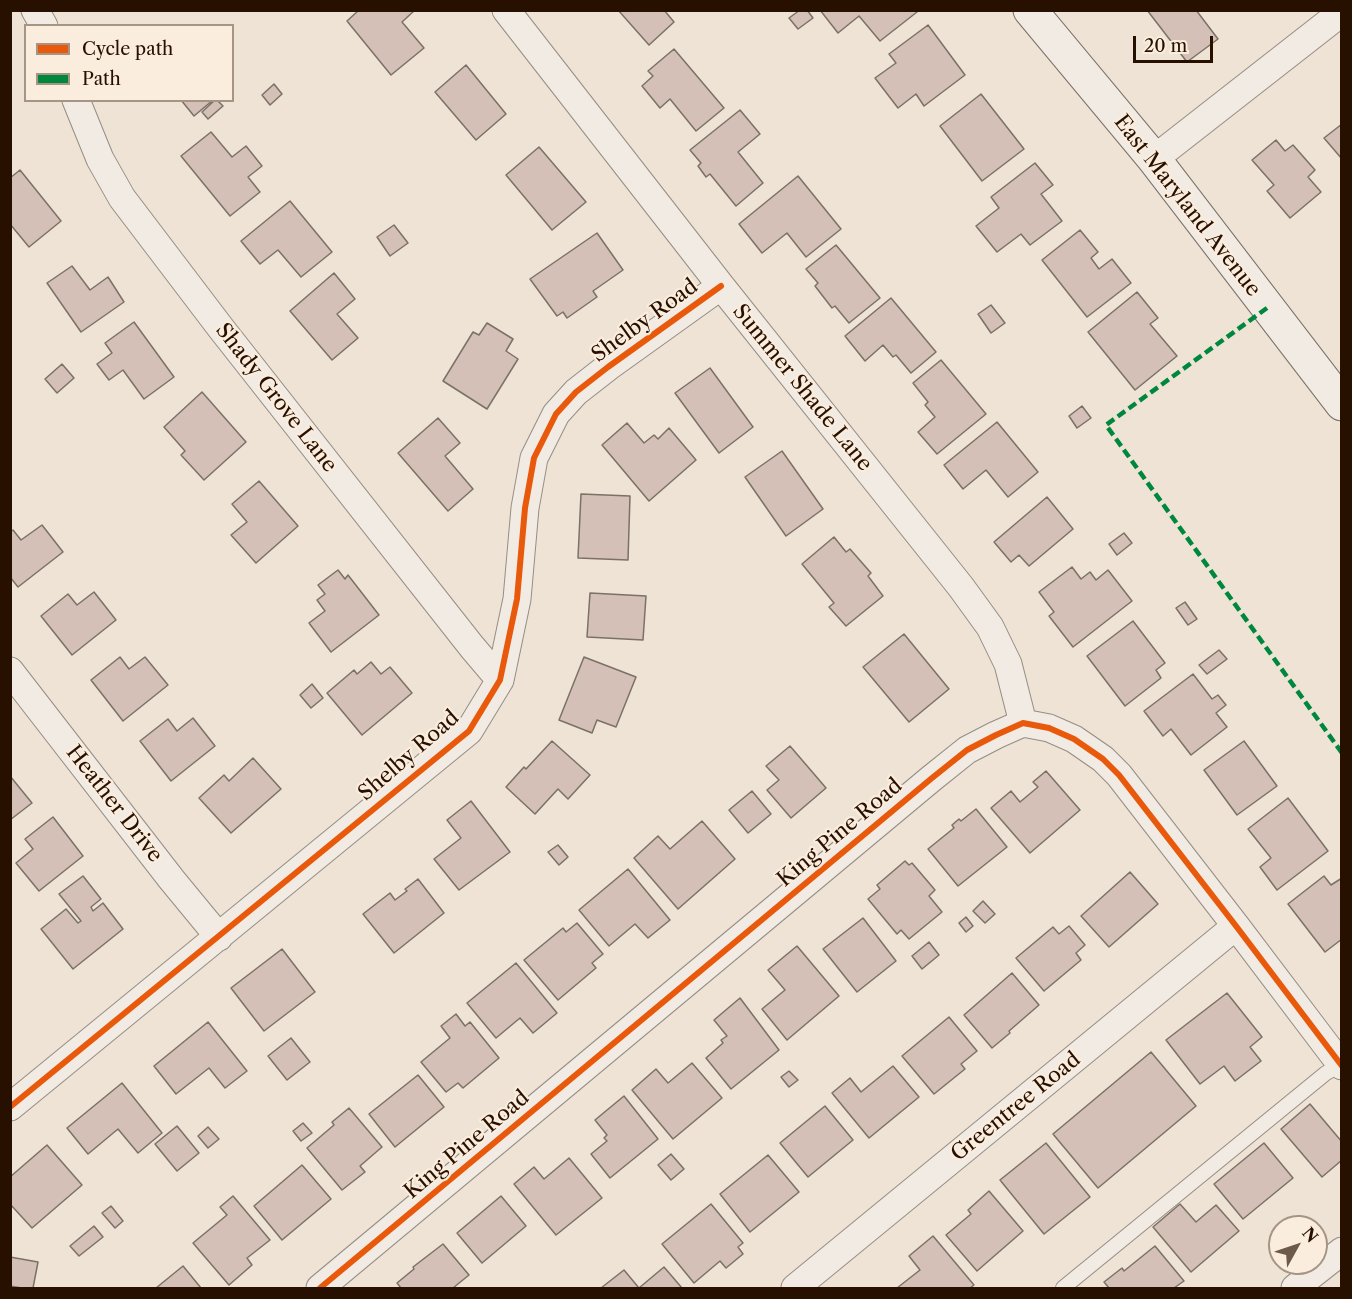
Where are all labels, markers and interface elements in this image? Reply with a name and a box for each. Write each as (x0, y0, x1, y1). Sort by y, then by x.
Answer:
legend (24, 24, 234, 102)
scale bar (1136, 24, 1216, 62)
text: 20 m (1144, 35, 1187, 57)
text: Cycle path (82, 38, 173, 60)
text: Path (82, 68, 121, 90)
street label: East Maryland Avenue (1108, 110, 1266, 302)
street label: Shelby Road (587, 274, 703, 368)
street label: Summer Shade Lane (727, 299, 877, 477)
street label: Shady Grove Lane (210, 318, 342, 478)
street label: Shelby Road (354, 705, 464, 807)
street label: Heather Drive (60, 740, 168, 868)
street label: King Pine Road (772, 773, 908, 893)
street label: Greentree Road (946, 1047, 1086, 1167)
street label: King Pine Road (399, 1085, 535, 1205)
north arrow (1268, 1215, 1328, 1275)
text: N (1298, 1223, 1322, 1246)

